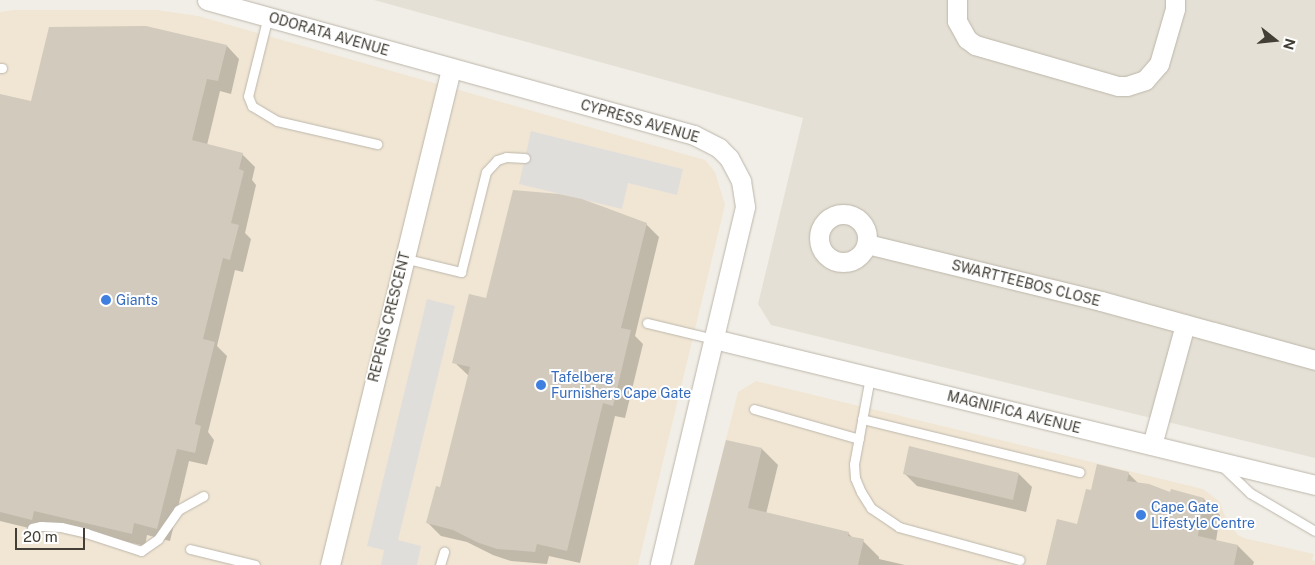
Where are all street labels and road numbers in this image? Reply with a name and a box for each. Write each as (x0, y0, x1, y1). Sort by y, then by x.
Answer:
street label: ODORATA AVENUE (267, 9, 391, 59)
street label: CYPRESS AVENUE (579, 96, 701, 146)
street label: REPENS CRESCENT (365, 250, 413, 384)
street label: SWARTTEEBOS CLOSE (950, 256, 1102, 310)
street label: MAGNIFICA AVENUE (945, 387, 1083, 437)

